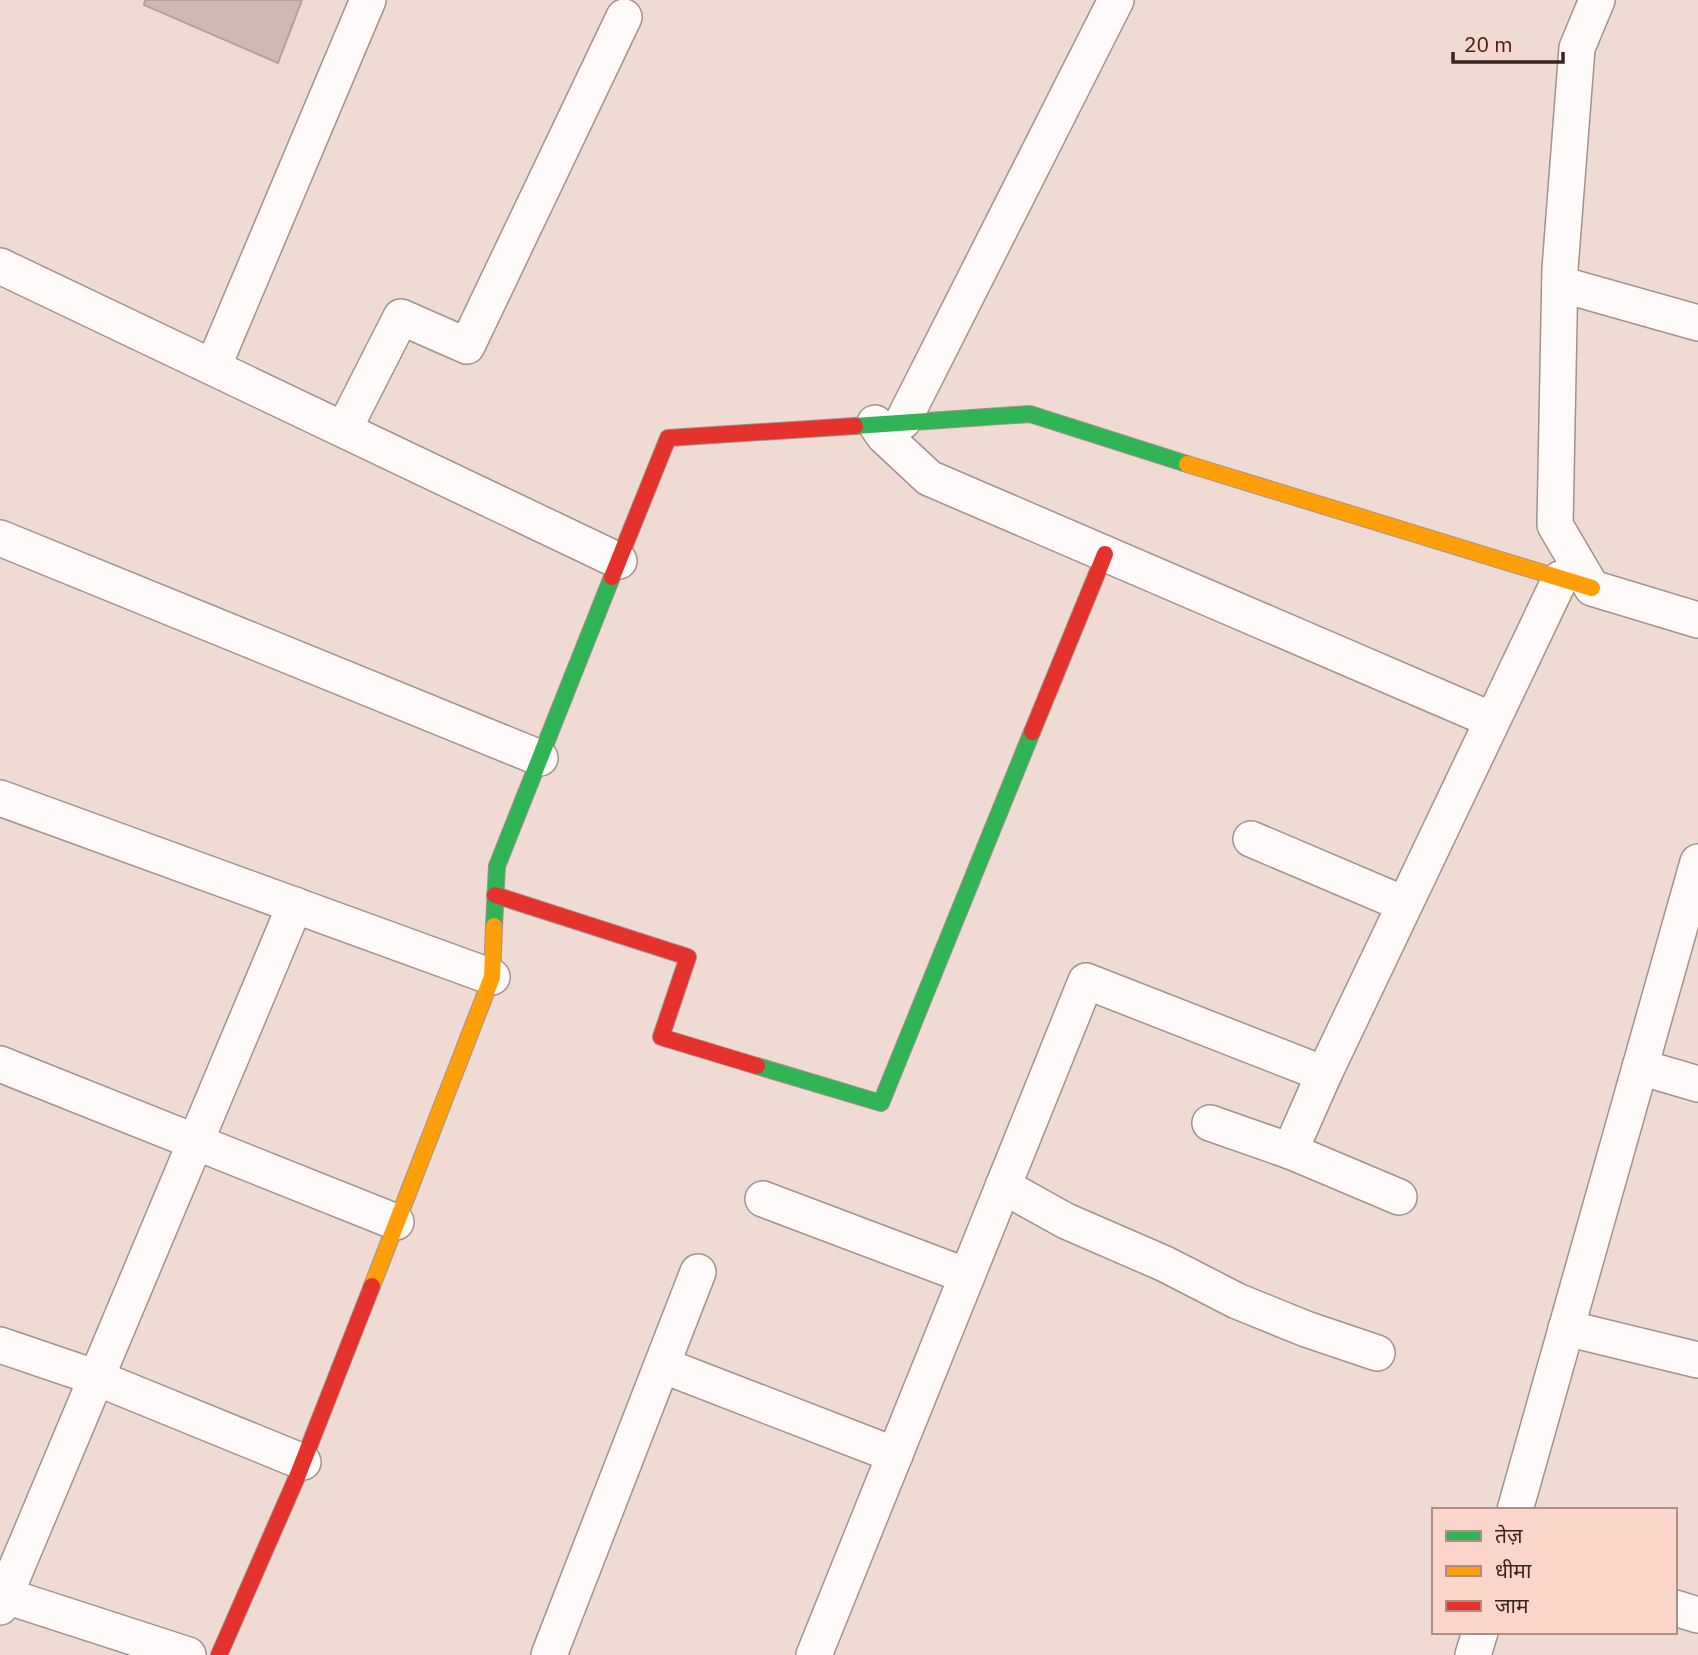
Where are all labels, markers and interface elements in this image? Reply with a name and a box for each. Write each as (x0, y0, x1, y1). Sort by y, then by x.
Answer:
scale bar (1453, 21, 1563, 65)
text: 20 m (1464, 30, 1513, 58)
legend (1432, 1508, 1677, 1634)
text: तेज़ (1495, 1521, 1523, 1549)
text: धीमा (1495, 1556, 1532, 1584)
text: जाम (1495, 1591, 1529, 1619)

